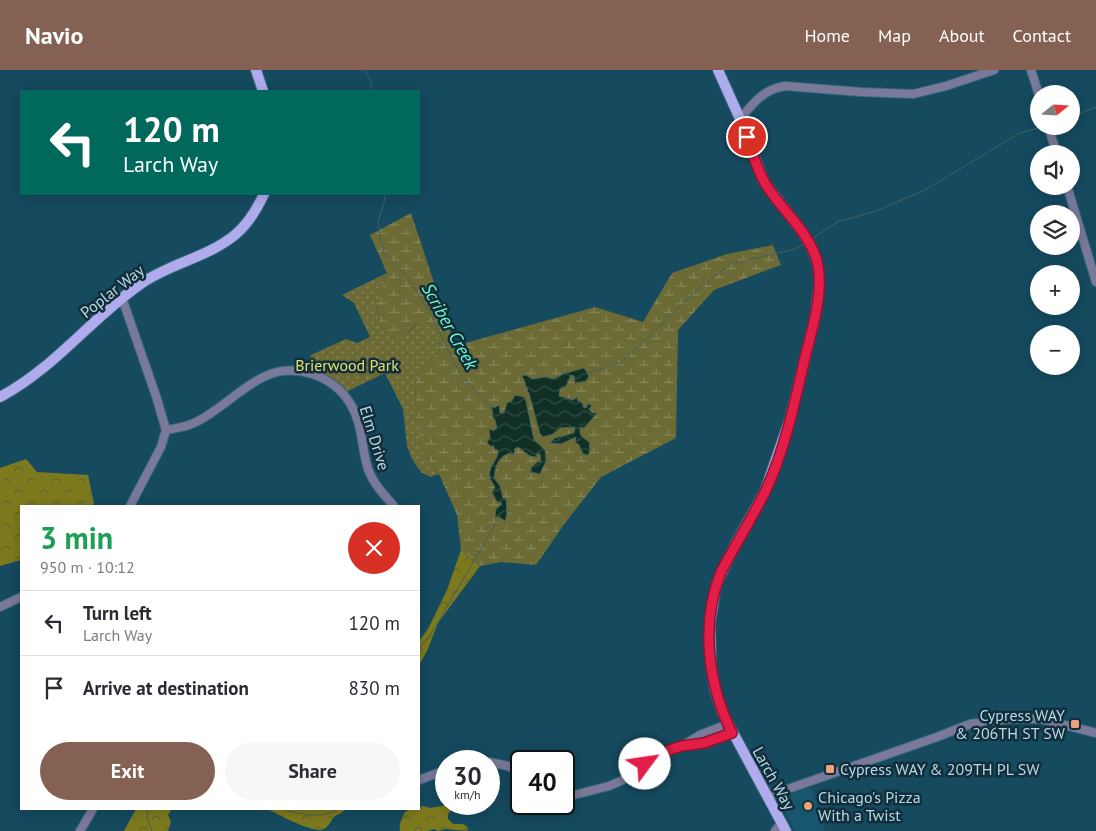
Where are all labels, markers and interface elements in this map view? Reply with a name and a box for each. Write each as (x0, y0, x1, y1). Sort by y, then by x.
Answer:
text: Navio (25, 20, 83, 51)
text: Home (804, 24, 850, 47)
text: Map (878, 24, 911, 47)
text: About (939, 24, 985, 47)
text: Contact (1013, 24, 1071, 47)
north arrow (1030, 85, 1080, 135)
map controls (1030, 85, 1080, 375)
text: 120 m (123, 106, 220, 152)
icon: left (40, 110, 105, 175)
pin (726, 116, 768, 158)
icon: arrive (733, 123, 761, 151)
button: sound (1030, 145, 1080, 195)
text: Larch Way (123, 150, 218, 178)
button: layers (1030, 205, 1080, 255)
street label: Poplar Way (76, 260, 148, 322)
button: + (1030, 265, 1080, 315)
water label: Scriber Creek (417, 279, 484, 374)
button: − (1030, 325, 1080, 375)
park label: Brierwood Park (295, 355, 399, 375)
street label: Elm Drive (356, 403, 394, 473)
text: 3 min (40, 518, 113, 557)
button: close (348, 522, 400, 574)
text: 950 m · 10:12 (40, 557, 135, 577)
text: Turn left (83, 601, 152, 625)
icon: left (40, 609, 68, 637)
text: 120 m (348, 611, 400, 635)
text: Larch Way (83, 625, 152, 645)
icon: arrive (40, 674, 68, 702)
text: Arrive at destination (83, 676, 249, 700)
text: 830 m (348, 676, 400, 700)
place label: Cypress WAY & 206TH ST SW (955, 705, 1066, 743)
marker: Cypress WAY & 206TH ST SW (1069, 718, 1081, 730)
position arrow (618, 737, 670, 789)
button: Exit (40, 742, 215, 800)
button: Share (225, 742, 400, 800)
street label: Larch Way (748, 743, 800, 814)
speed limit sign: 40 (510, 750, 575, 815)
place label: Cypress WAY & 209TH PL SW (840, 759, 1040, 779)
text: 30 (453, 760, 482, 792)
marker: Cypress WAY & 209TH PL SW (824, 763, 836, 775)
text: km/h (454, 787, 481, 802)
place label: Chicago's Pizza With a Twist (818, 787, 921, 825)
marker: Chicago's Pizza With a Twist (802, 800, 814, 812)

